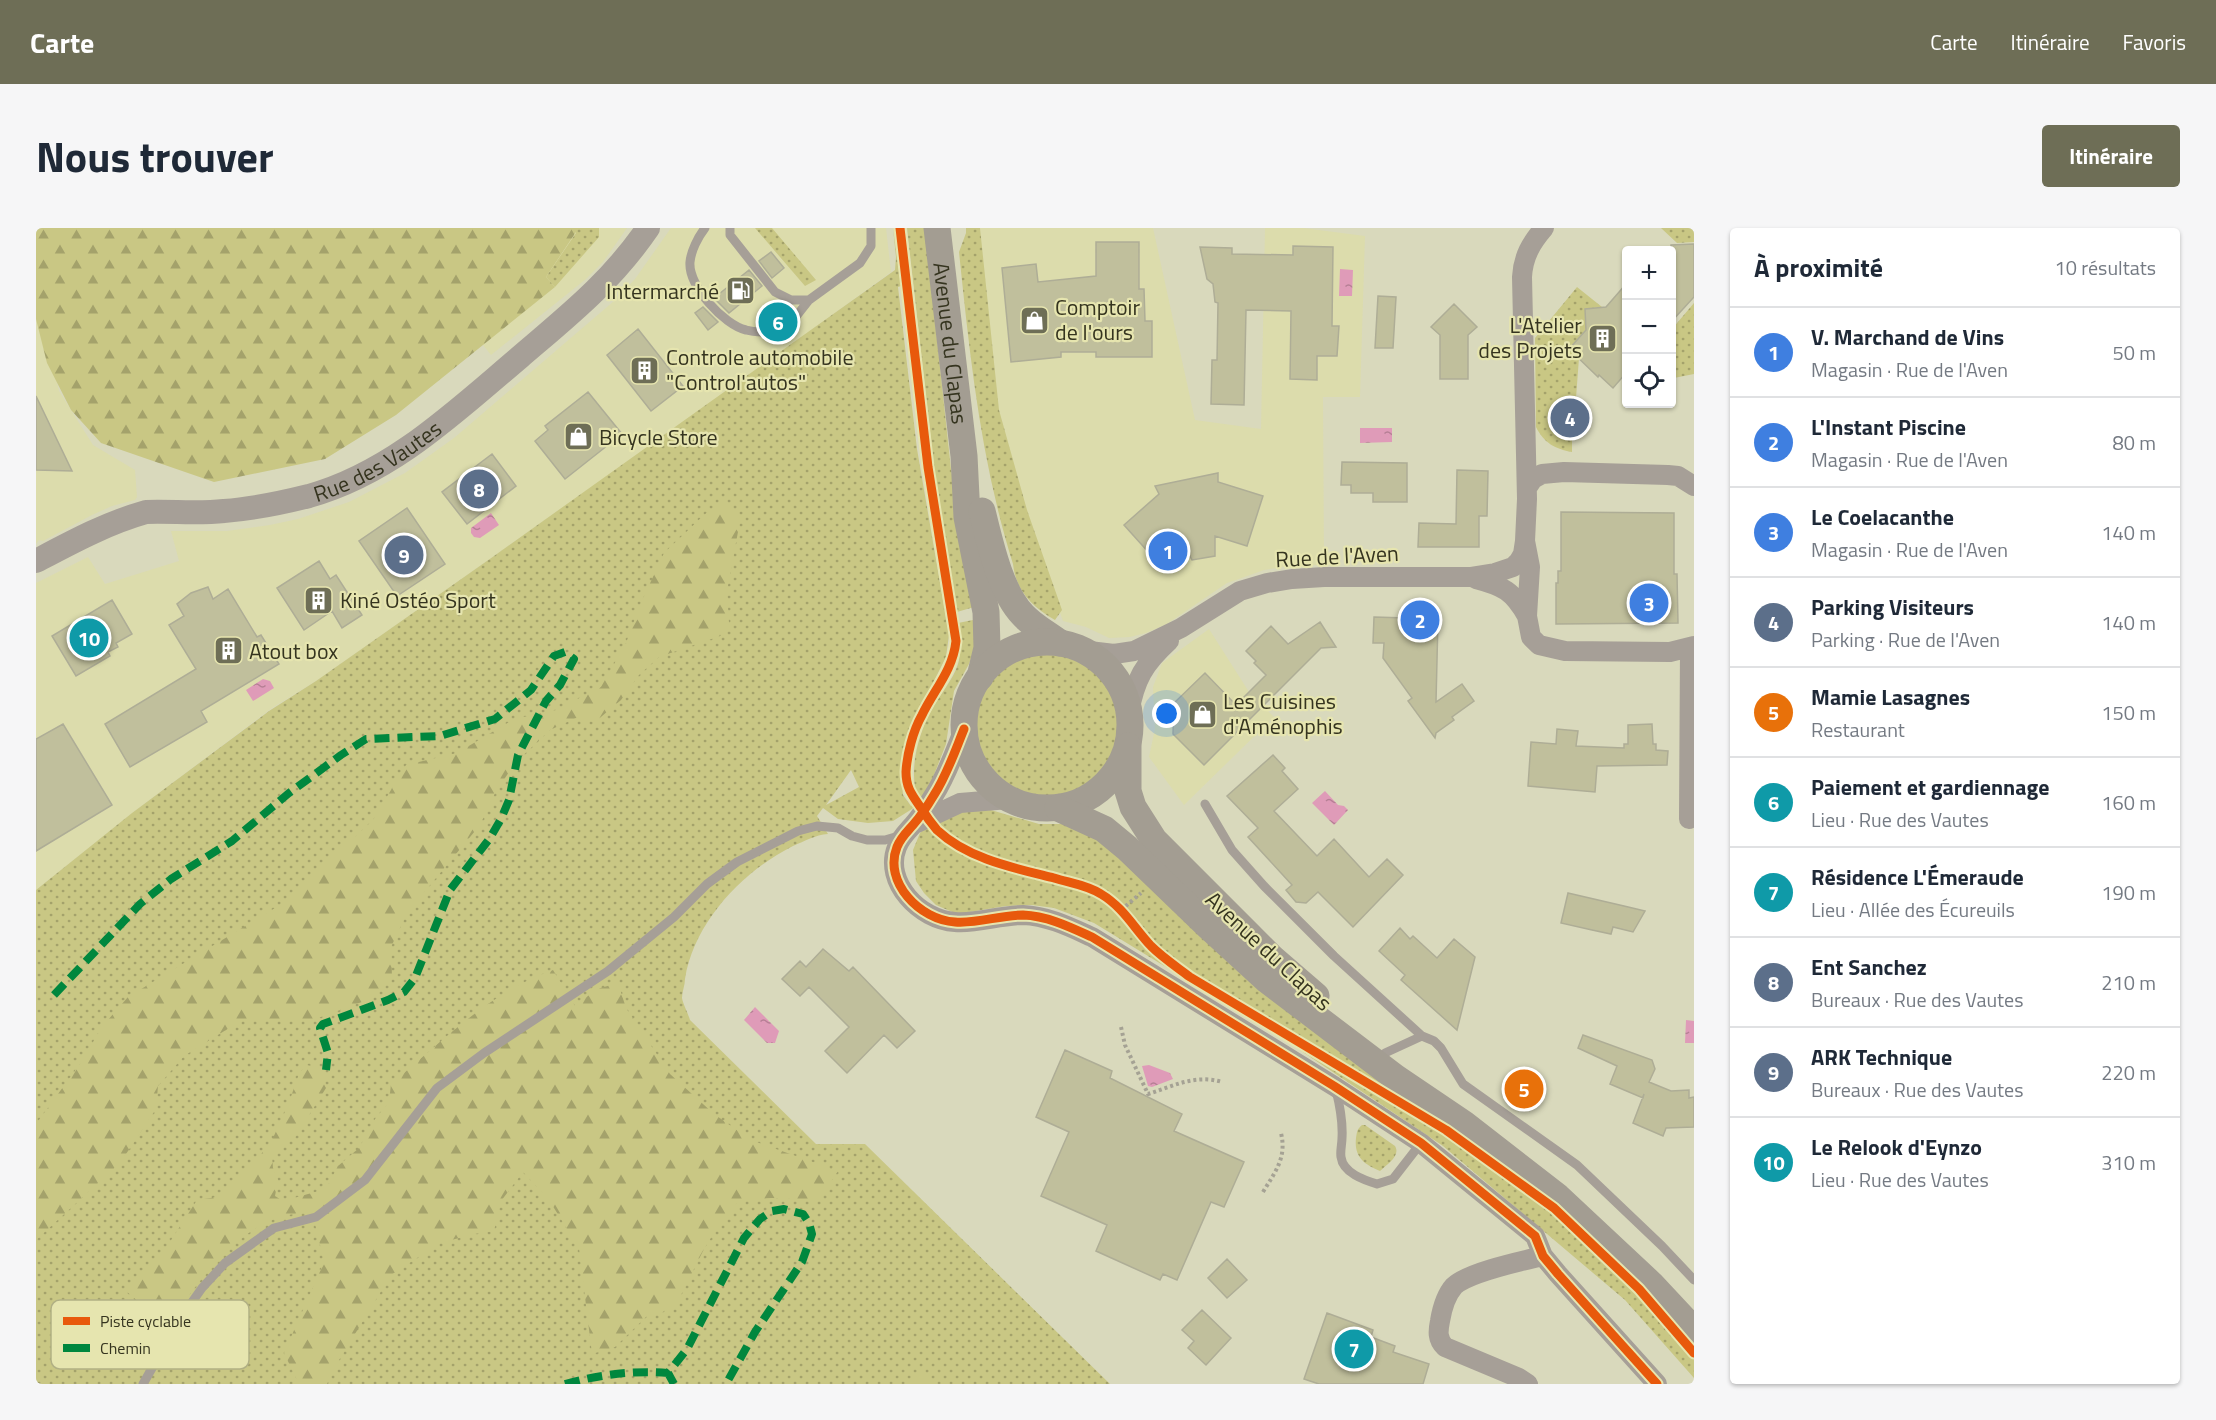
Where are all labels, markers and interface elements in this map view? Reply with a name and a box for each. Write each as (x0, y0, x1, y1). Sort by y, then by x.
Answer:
text: Carte (30, 21, 94, 64)
text: Carte (1930, 26, 1978, 58)
text: Itinéraire (2011, 26, 2090, 58)
text: Favoris (2123, 26, 2186, 58)
text: Nous trouver (36, 124, 274, 188)
button: Itinéraire (2042, 125, 2180, 187)
map controls (1622, 246, 1676, 408)
button: + (1622, 246, 1676, 300)
text: À proximité (1754, 248, 1883, 287)
text: 10 résultats (2054, 252, 2156, 283)
street label: Avenue du Clapas (924, 260, 977, 426)
place label: Intermarché (606, 274, 719, 308)
fuel station icon: Intermarché (724, 275, 756, 307)
place label: Comptoir de l'ours (1055, 290, 1140, 349)
pin: 6 (758, 300, 798, 344)
button: − (1622, 300, 1676, 354)
shop icon: Comptoir de l'ours (1018, 304, 1050, 336)
place label: L'Atelier des Projets (1478, 308, 1582, 367)
text: V. Marchand de Vins (1811, 320, 2004, 354)
building icon: L'Atelier des Projets (1587, 322, 1619, 354)
text: 1 (1768, 337, 1779, 368)
text: 50 m (2112, 337, 2156, 368)
place label: Controle automobile "Control'autos" (666, 340, 854, 399)
building icon: Controle automobile "Control'autos" (629, 354, 661, 386)
button: locate (1622, 354, 1676, 408)
text: Magasin · Rue de l'Aven (1811, 354, 2008, 385)
pin: 4 (1550, 396, 1589, 441)
text: L'Instant Piscine (1811, 410, 1966, 444)
street label: Rue des Vautes (309, 412, 449, 511)
place label: Bicycle Store (599, 420, 718, 454)
shop icon: Bicycle Store (562, 421, 594, 453)
text: 2 (1768, 427, 1779, 458)
text: 80 m (2112, 427, 2156, 458)
text: Magasin · Rue de l'Aven (1811, 444, 2008, 475)
pin: 8 (460, 466, 498, 512)
text: Le Coelacanthe (1811, 500, 1954, 534)
text: 3 (1768, 517, 1779, 548)
text: 140 m (2101, 517, 2156, 548)
pin: 1 (1148, 528, 1188, 574)
pin: 9 (384, 532, 424, 578)
text: Magasin · Rue de l'Aven (1811, 534, 2008, 565)
street label: Rue de l'Aven (1274, 536, 1400, 576)
pin: 3 (1630, 580, 1668, 626)
place label: Kiné Ostéo Sport (340, 583, 496, 617)
building icon: Kiné Ostéo Sport (303, 584, 335, 616)
text: Parking Visiteurs (1811, 590, 1974, 624)
pin: 2 (1400, 598, 1440, 642)
text: 4 (1768, 607, 1779, 638)
text: 140 m (2101, 607, 2156, 638)
pin: 10 (70, 616, 108, 660)
text: Parking · Rue de l'Aven (1811, 624, 2000, 655)
place label: Atout box (249, 634, 338, 668)
building icon: Atout box (212, 635, 244, 667)
text: Mamie Lasagnes (1811, 680, 1970, 714)
place label: Les Cuisines d'Aménophis (1223, 684, 1343, 743)
text: 5 (1768, 697, 1779, 728)
text: 150 m (2101, 697, 2156, 728)
shop icon: Les Cuisines d'Aménophis (1186, 698, 1218, 730)
your location (1152, 699, 1181, 728)
text: Restaurant (1811, 714, 1905, 745)
text: Paiement et gardiennage (1811, 770, 2049, 804)
text: 6 (1768, 787, 1779, 818)
text: 160 m (2101, 787, 2156, 818)
text: Lieu · Rue des Vautes (1811, 804, 1989, 835)
text: Résidence L'Émeraude (1811, 860, 2024, 894)
text: 7 (1768, 877, 1779, 908)
text: 190 m (2101, 877, 2156, 908)
street label: Avenue du Clapas (1198, 883, 1340, 1019)
text: Lieu · Allée des Écureuils (1811, 894, 2015, 925)
text: Ent Sanchez (1811, 950, 1927, 984)
text: 8 (1768, 967, 1779, 998)
text: 210 m (2101, 967, 2156, 998)
text: Bureaux · Rue des Vautes (1811, 984, 2024, 1015)
text: ARK Technique (1811, 1040, 1952, 1074)
text: 9 (1768, 1057, 1779, 1088)
text: 220 m (2101, 1057, 2156, 1088)
pin: 5 (1504, 1066, 1544, 1112)
text: Bureaux · Rue des Vautes (1811, 1074, 2024, 1105)
text: Le Relook d'Eynzo (1811, 1130, 1982, 1164)
text: 10 (1762, 1147, 1785, 1178)
text: 310 m (2101, 1147, 2156, 1178)
text: Lieu · Rue des Vautes (1811, 1164, 1989, 1195)
legend (51, 1300, 249, 1369)
text: Piste cyclable (100, 1309, 191, 1333)
pin: 7 (1334, 1326, 1374, 1372)
text: Chemin (100, 1336, 151, 1360)

